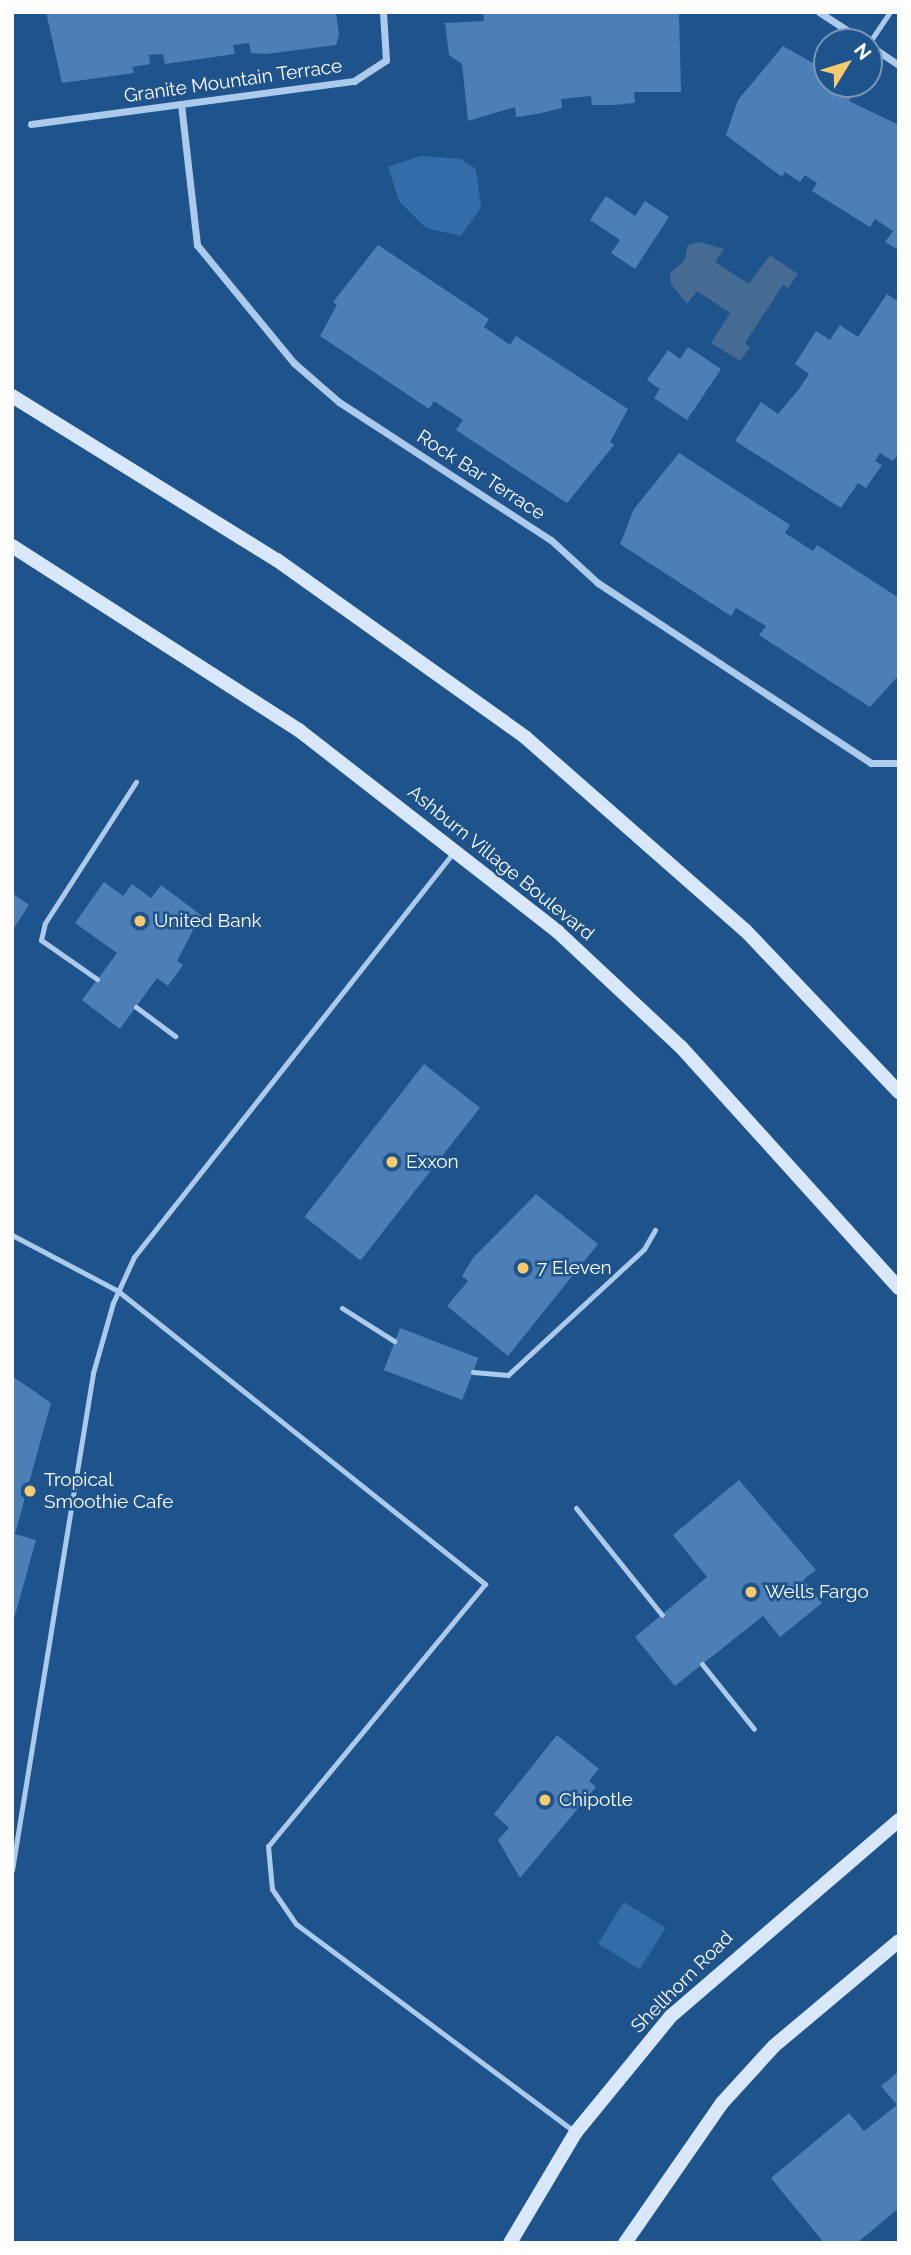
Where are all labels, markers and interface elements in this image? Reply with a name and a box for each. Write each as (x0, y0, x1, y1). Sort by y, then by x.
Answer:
north arrow (813, 28, 883, 98)
text: N (850, 39, 876, 64)
street label: Granite Mountain Terrace (122, 54, 344, 108)
street label: Rock Bar Terrace (412, 425, 550, 525)
street label: Ashburn Village Boulevard (403, 781, 599, 945)
place label: United Bank (154, 910, 262, 932)
marker: United Bank (132, 913, 148, 929)
place label: Exxon (406, 1151, 459, 1173)
marker: Exxon (384, 1154, 400, 1170)
place label: 7 Eleven (537, 1257, 612, 1279)
marker: 7 Eleven (515, 1260, 531, 1276)
place label: Tropical Smoothie Cafe (44, 1469, 173, 1513)
marker: Tropical Smoothie Cafe (22, 1483, 38, 1499)
place label: Wells Fargo (765, 1581, 869, 1603)
marker: Wells Fargo (743, 1584, 759, 1600)
place label: Chipotle (559, 1789, 633, 1811)
marker: Chipotle (537, 1792, 553, 1808)
street label: Shellhorn Road (626, 1926, 738, 2038)

